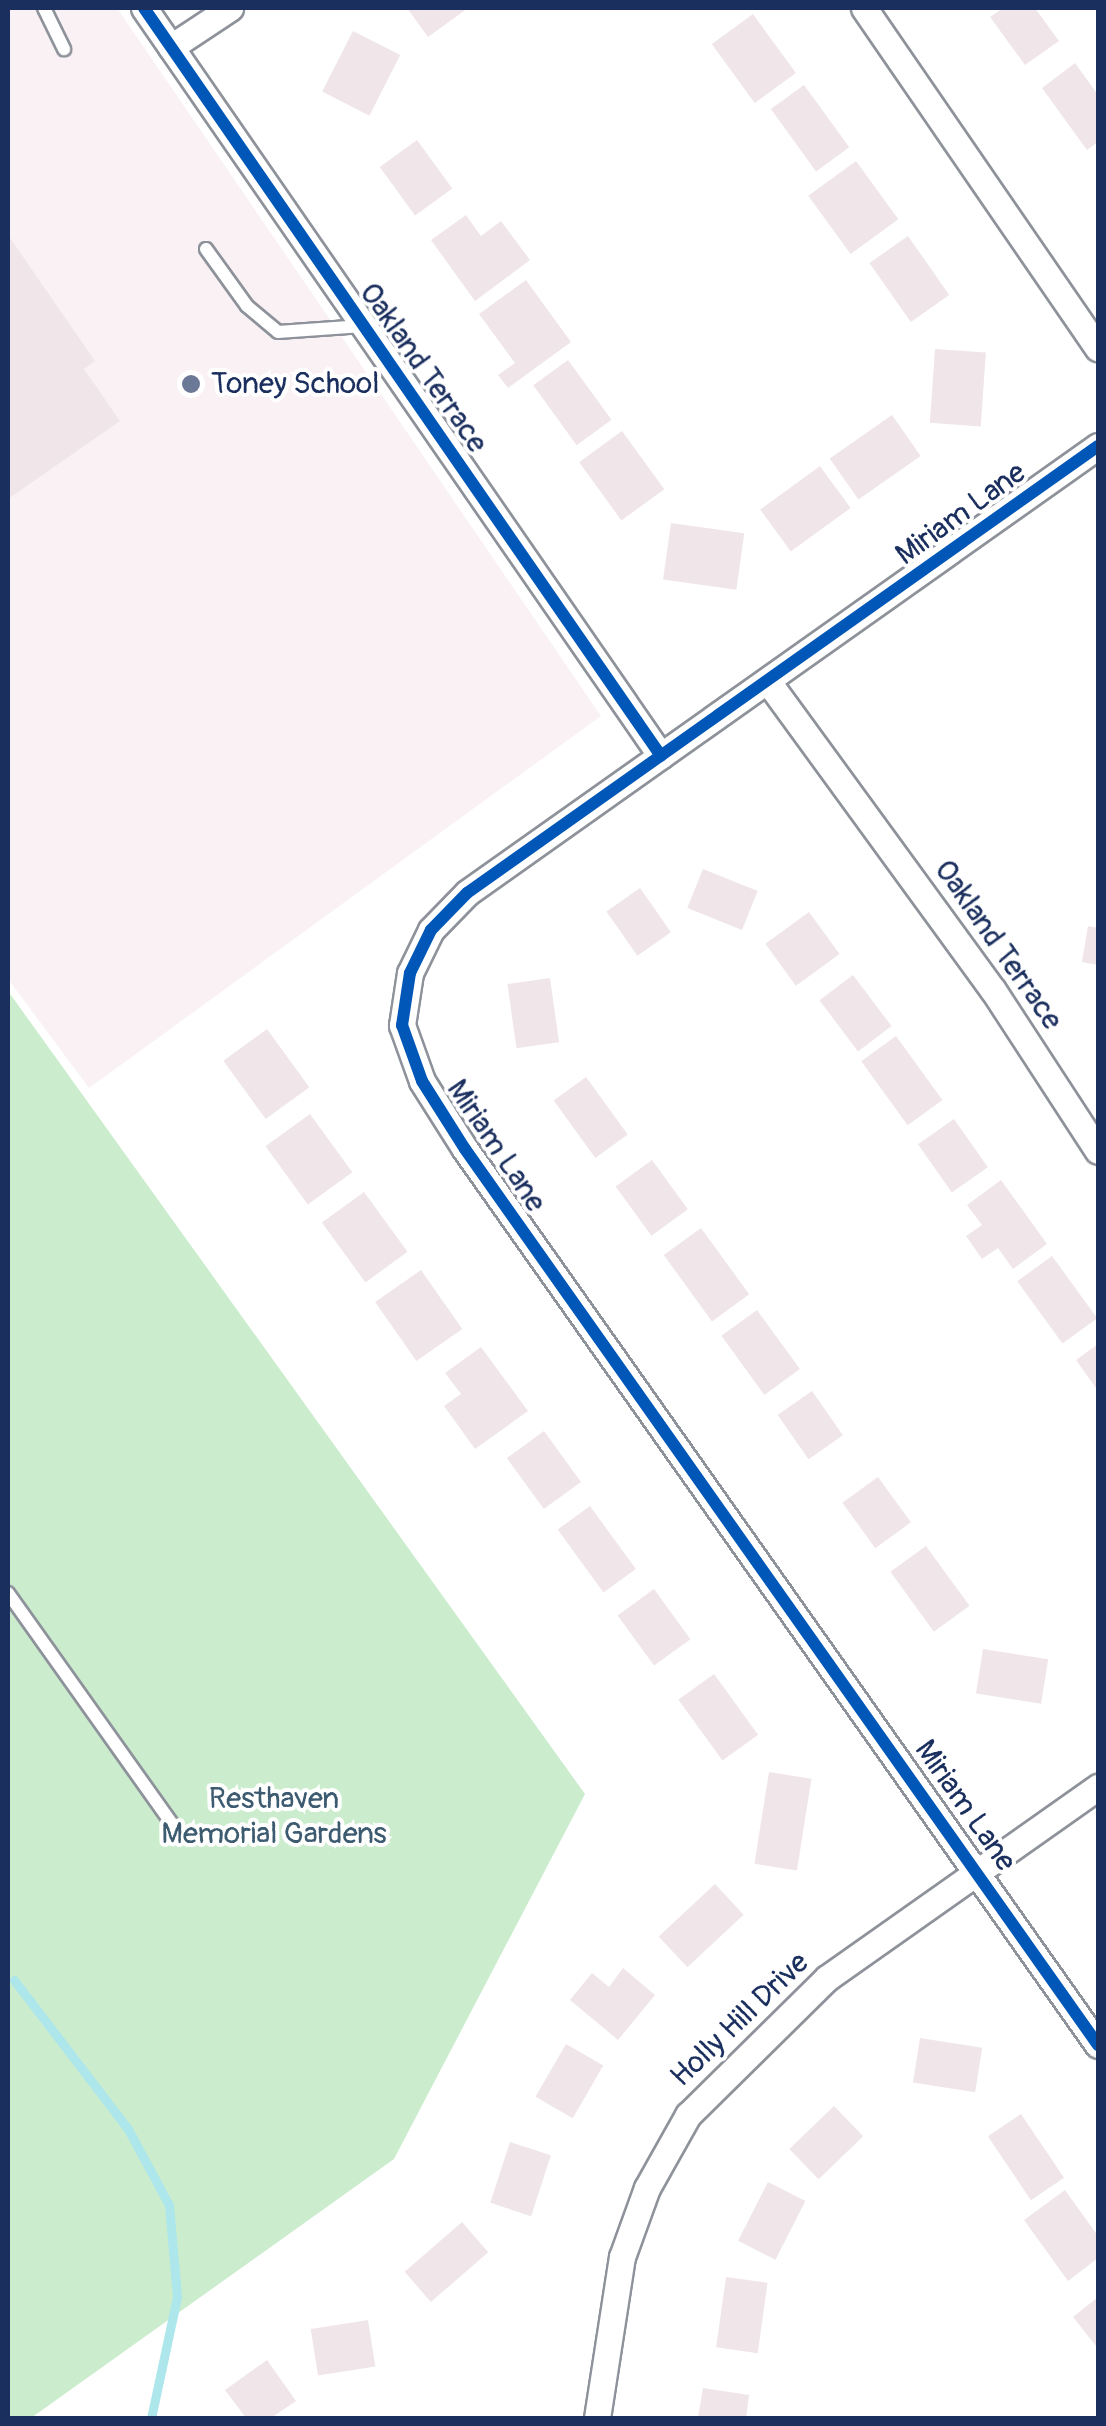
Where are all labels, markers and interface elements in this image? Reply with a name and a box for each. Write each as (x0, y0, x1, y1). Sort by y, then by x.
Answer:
street label: Oakland Terrace (351, 276, 495, 460)
place label: Toney School (211, 366, 379, 402)
marker: Toney School (180, 373, 202, 395)
street label: Miriam Lane (889, 455, 1033, 573)
street label: Oakland Terrace (926, 853, 1070, 1037)
street label: Miriam Lane (439, 1073, 553, 1219)
street label: Miriam Lane (907, 1733, 1023, 1879)
park label: Resthaven Memorial Gardens (161, 1781, 387, 1852)
street label: Holly Hill Drive (664, 1945, 816, 2095)

